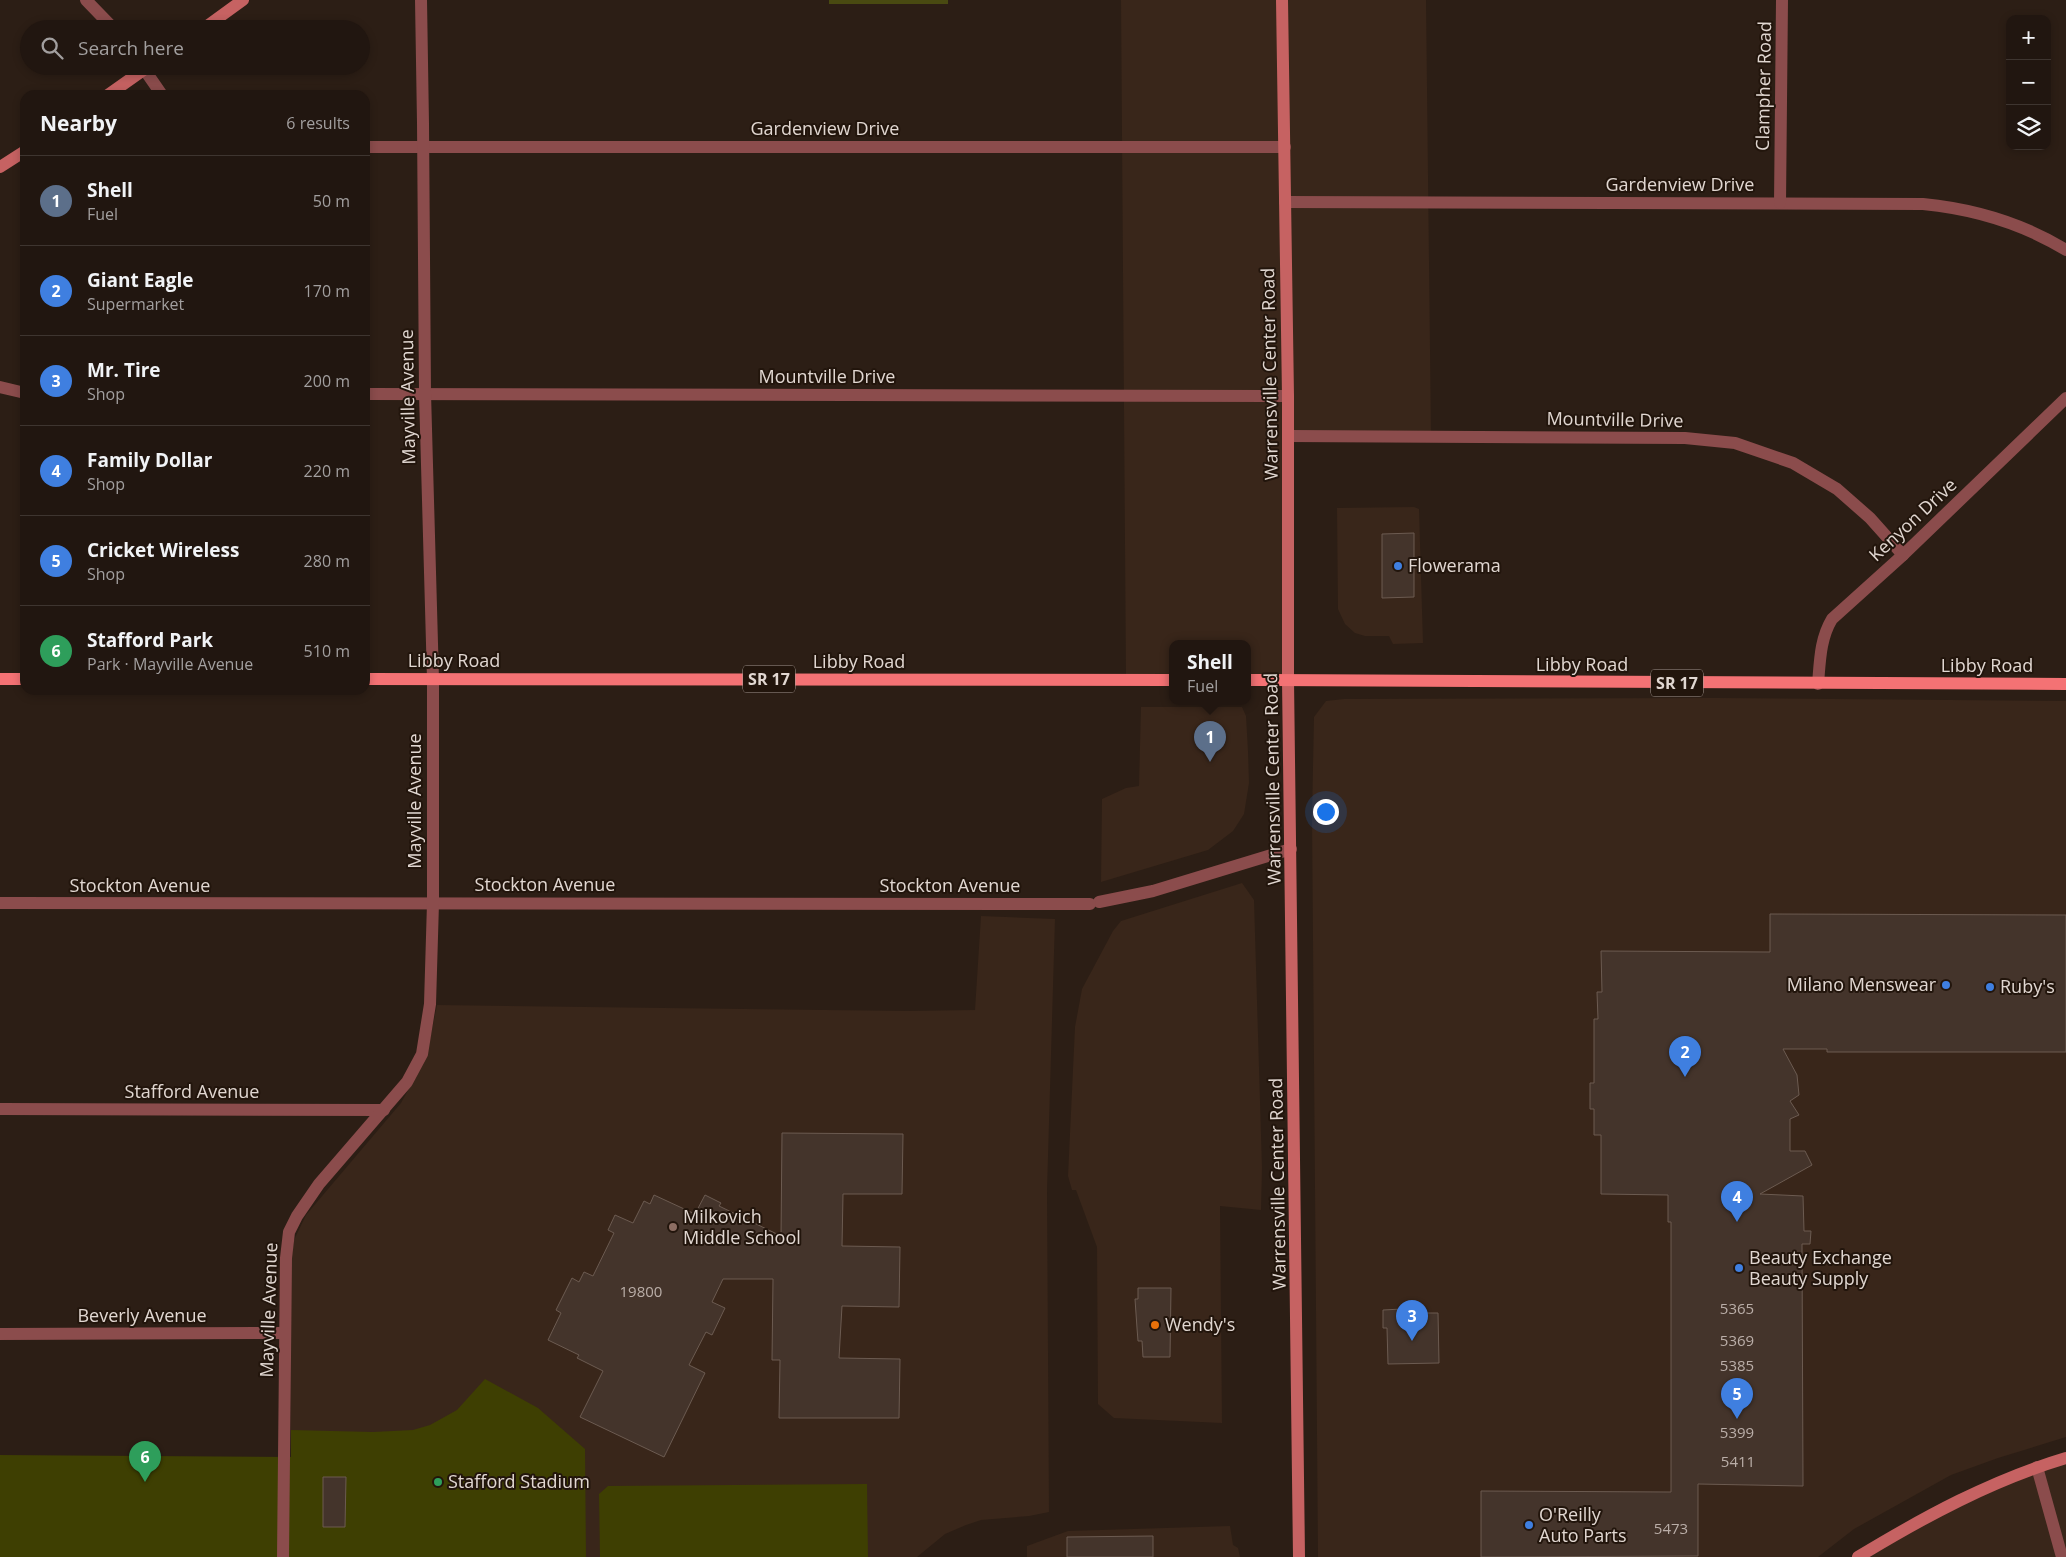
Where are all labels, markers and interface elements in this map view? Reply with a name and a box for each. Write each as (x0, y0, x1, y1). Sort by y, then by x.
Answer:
map controls (2006, 15, 2051, 150)
button: + (2006, 15, 2051, 60)
search box (20, 20, 370, 75)
street label: Clampher Road (1750, 21, 1776, 151)
icon: search (38, 34, 66, 62)
text: Search here (78, 35, 184, 61)
button: − (2006, 60, 2051, 105)
button: layers (2006, 105, 2051, 150)
text: Nearby (40, 109, 117, 137)
text: 6 results (286, 112, 350, 134)
street label: Gardenview Drive (751, 116, 899, 140)
street label: Gardenview Drive (1606, 172, 1754, 196)
text: Shell (87, 177, 133, 203)
text: 1 (51, 190, 61, 212)
text: 50 m (313, 190, 350, 212)
text: Fuel (87, 203, 118, 225)
text: Giant Eagle (87, 267, 194, 293)
street label: Warrensville Center Road (1255, 268, 1283, 480)
text: 2 (51, 280, 61, 302)
text: 170 m (304, 280, 350, 302)
text: Supermarket (87, 293, 184, 315)
street label: Mayville Avenue (394, 329, 420, 465)
text: Mr. Tire (87, 357, 161, 383)
street label: Mountville Drive (759, 364, 895, 388)
text: 3 (51, 370, 61, 392)
text: 200 m (304, 370, 350, 392)
text: Shop (87, 383, 125, 405)
street label: Mountville Drive (1546, 406, 1684, 432)
text: Family Dollar (87, 447, 212, 473)
text: 4 (51, 460, 61, 482)
text: 220 m (304, 460, 350, 482)
street label: Kenyon Drive (1863, 472, 1961, 566)
text: Shop (87, 473, 125, 495)
text: Cricket Wireless (87, 537, 239, 563)
text: 5 (51, 550, 61, 572)
text: 280 m (304, 550, 350, 572)
place label: Flowerama (1408, 553, 1501, 577)
marker: Flowerama (1392, 560, 1404, 572)
text: Shop (87, 563, 125, 585)
text: Stafford Park (87, 627, 213, 653)
text: 6 (51, 640, 61, 662)
text: 510 m (304, 640, 350, 662)
popup (1169, 640, 1251, 705)
street label: Libby Road (408, 648, 500, 672)
street label: Libby Road (813, 649, 905, 673)
text: Shell (1187, 649, 1233, 675)
street label: Libby Road (1536, 652, 1628, 676)
text: Park · Mayville Avenue (87, 653, 253, 675)
street label: Libby Road (1941, 653, 2033, 677)
road number: SR 17 (743, 666, 795, 692)
road number: SR 17 (1651, 670, 1703, 696)
street label: Warrensville Center Road (1258, 673, 1286, 885)
text: Fuel (1187, 675, 1218, 697)
pin: 1 (1194, 721, 1226, 762)
street label: Mayville Avenue (402, 733, 426, 869)
your location (1313, 799, 1339, 825)
street label: Stockton Avenue (475, 872, 615, 896)
street label: Stockton Avenue (70, 873, 210, 897)
street label: Stockton Avenue (880, 873, 1020, 897)
place label: Milano Menswear (1787, 972, 1937, 996)
place label: Ruby's (2000, 974, 2055, 998)
marker: Milano Menswear (1940, 979, 1952, 991)
marker: Ruby's (1984, 981, 1996, 993)
pin: 2 (1669, 1036, 1701, 1077)
street label: Warrensville Center Road (1263, 1078, 1291, 1290)
street label: Stafford Avenue (125, 1079, 259, 1103)
pin: 4 (1721, 1181, 1753, 1222)
place label: Milkovich Middle School (683, 1204, 801, 1249)
marker: Milkovich Middle School (667, 1221, 679, 1233)
street label: Mayville Avenue (254, 1242, 282, 1378)
place label: Beauty Exchange Beauty Supply (1749, 1245, 1892, 1290)
marker: Beauty Exchange Beauty Supply (1733, 1262, 1745, 1274)
house number: 19800 (620, 1281, 662, 1301)
house number: 5365 (1720, 1298, 1754, 1318)
pin: 3 (1396, 1300, 1428, 1341)
street label: Beverly Avenue (77, 1303, 207, 1327)
place label: Wendy's (1165, 1312, 1235, 1336)
marker: Wendy's (1149, 1319, 1161, 1331)
house number: 5369 (1720, 1330, 1754, 1350)
house number: 5385 (1720, 1355, 1754, 1375)
pin: 5 (1721, 1378, 1753, 1419)
house number: 5399 (1720, 1422, 1754, 1442)
pin: 6 (129, 1441, 161, 1482)
house number: 5411 (1721, 1451, 1755, 1471)
place label: Stafford Stadium (448, 1469, 590, 1493)
marker: Stafford Stadium (432, 1476, 444, 1488)
place label: O'Reilly Auto Parts (1539, 1502, 1627, 1547)
house number: 5473 (1654, 1518, 1688, 1538)
marker: O'Reilly Auto Parts (1523, 1519, 1535, 1531)

